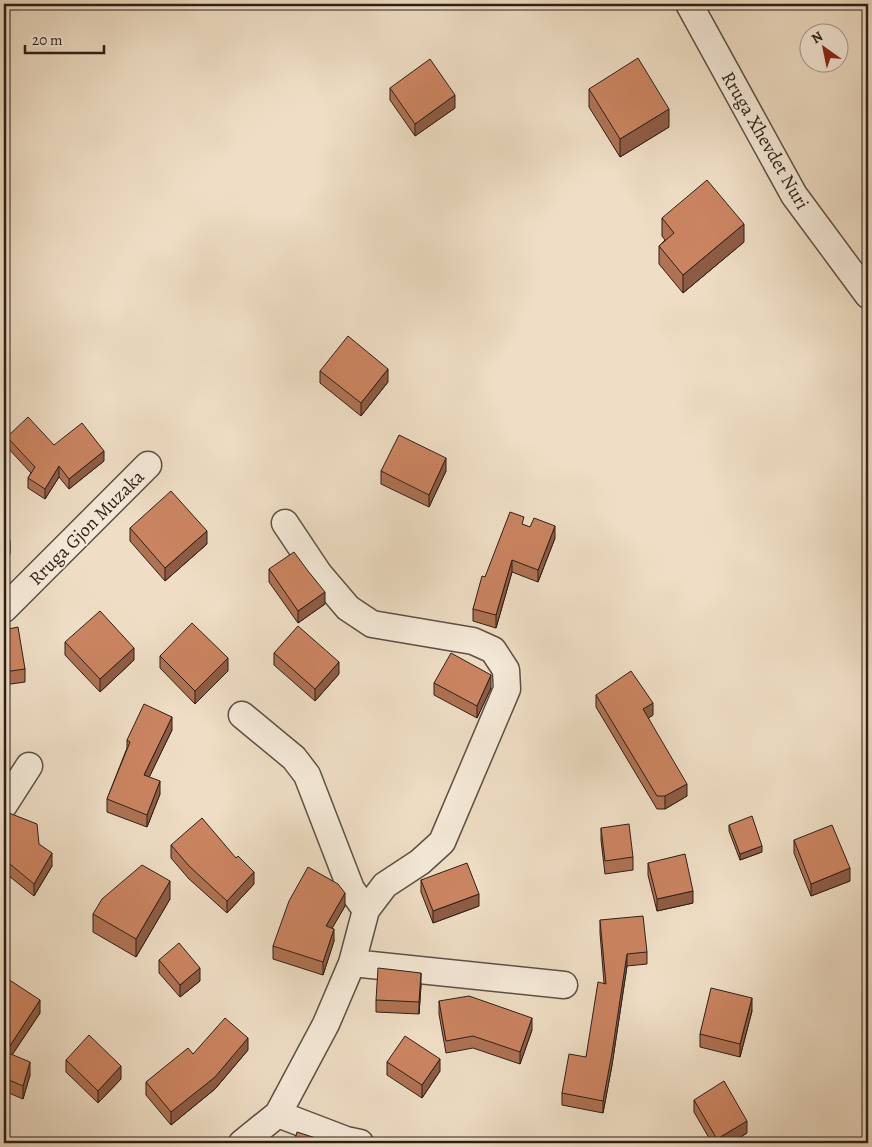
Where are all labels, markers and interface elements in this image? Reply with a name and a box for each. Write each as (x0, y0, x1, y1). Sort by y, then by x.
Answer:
scale bar (25, 22, 104, 54)
north arrow (800, 22, 850, 72)
text: N (808, 27, 827, 48)
text: 20 m (32, 30, 63, 50)
street label: Rruga Xhevdet Nuri (715, 67, 815, 214)
street label: Rruga Gjon Muzaka (23, 464, 150, 591)

